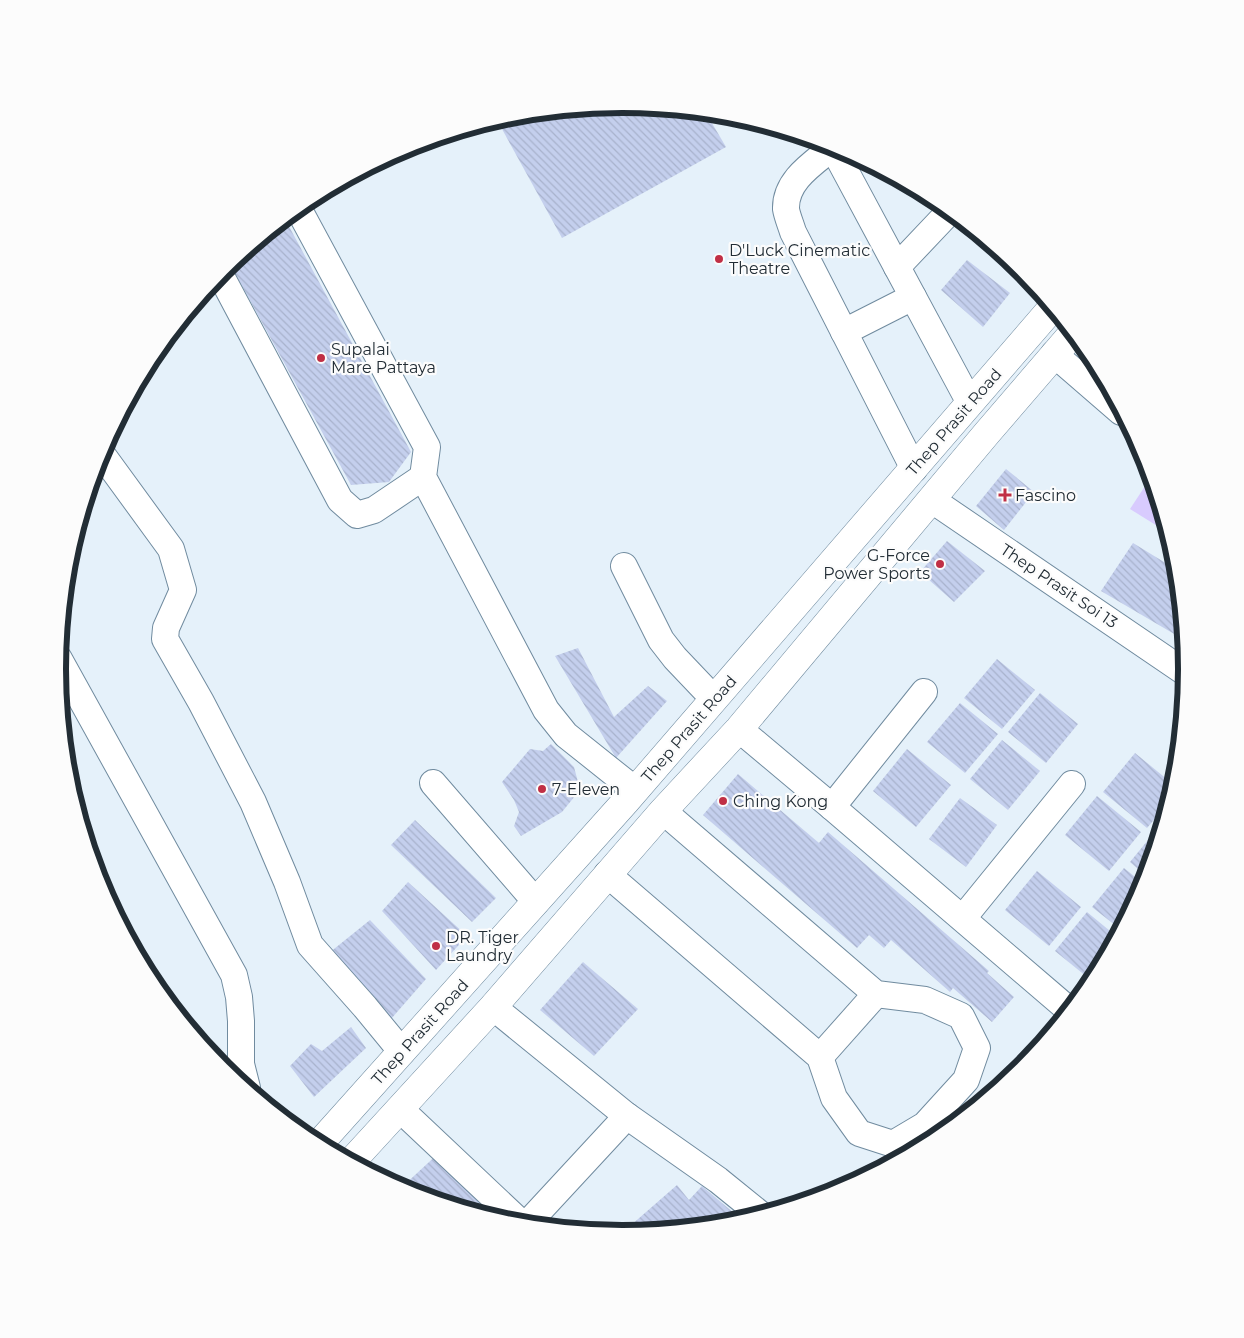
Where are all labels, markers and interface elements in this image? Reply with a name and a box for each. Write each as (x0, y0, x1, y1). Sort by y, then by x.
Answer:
place label: D'Luck Cinematic Theatre (729, 241, 870, 278)
marker: D'Luck Cinematic Theatre (713, 253, 725, 265)
place label: Supalai Mare Pattaya (331, 340, 436, 377)
marker: Supalai Mare Pattaya (315, 352, 327, 364)
street label: Thep Prasit Road (902, 365, 1006, 479)
place label: Fascino (1015, 486, 1076, 505)
marker: Fascino (999, 489, 1011, 501)
street label: Thep Prasit Soi 13 (997, 540, 1121, 632)
place label: G-Force Power Sports (823, 546, 930, 583)
marker: G-Force Power Sports (934, 558, 946, 570)
street label: Thep Prasit Road (637, 672, 741, 786)
place label: 7-Eleven (552, 780, 620, 799)
marker: 7-Eleven (536, 783, 548, 795)
place label: Ching Kong (733, 792, 828, 811)
marker: Ching Kong (717, 795, 729, 807)
place label: DR. Tiger Laundry (446, 928, 519, 965)
marker: DR. Tiger Laundry (430, 940, 442, 952)
street label: Thep Prasit Road (368, 975, 472, 1089)

